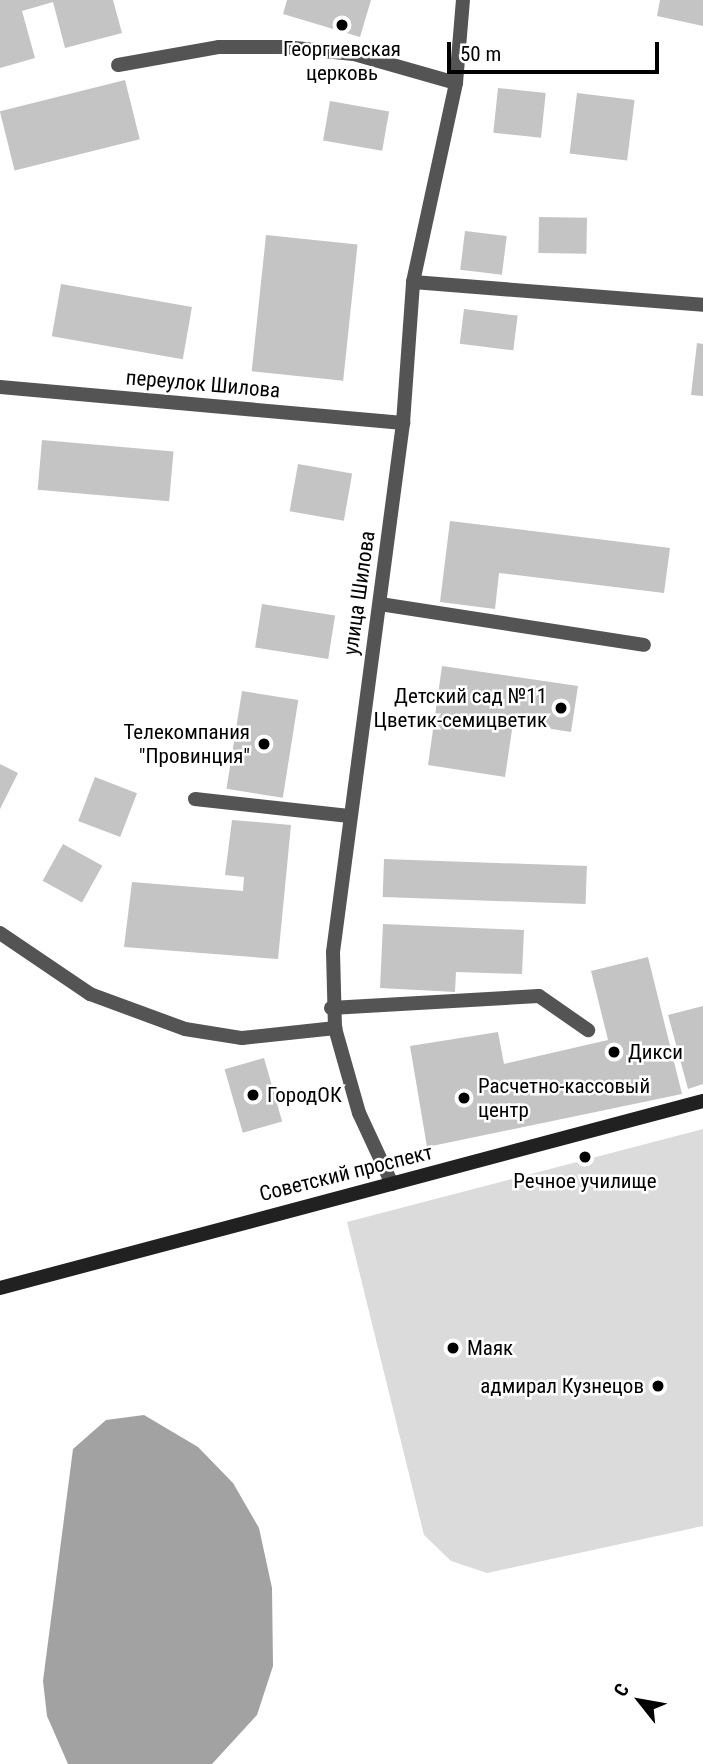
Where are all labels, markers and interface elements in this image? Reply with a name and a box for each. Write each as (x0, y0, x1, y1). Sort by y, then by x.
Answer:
marker: Георгиевская церковь (334, 17, 350, 33)
scale bar (451, 28, 663, 72)
place label: Георгиевская церковь (283, 36, 401, 86)
text: 50 m (460, 42, 501, 66)
street label: переулок Шилова (125, 365, 281, 403)
street label: улица Шилова (338, 529, 380, 657)
place label: Детский сад №11 Цветик-семицветик (374, 683, 547, 733)
marker: Детский сад №11 Цветик-семицветик (553, 700, 569, 716)
place label: Телекомпания "Провинция" (123, 719, 250, 769)
marker: Телекомпания "Провинция" (256, 736, 272, 752)
place label: Дикси (628, 1039, 683, 1065)
marker: Дикси (606, 1044, 622, 1060)
place label: Расчетно-кассовый центр (478, 1073, 650, 1123)
place label: ГородОК (267, 1082, 342, 1108)
marker: ГородОК (245, 1087, 261, 1103)
marker: Расчетно-кассовый центр (456, 1090, 472, 1106)
street label: Советский проспект (257, 1139, 435, 1207)
marker: Речное училище (577, 1149, 593, 1165)
place label: Речное училище (513, 1168, 657, 1194)
place label: Маяк (467, 1335, 513, 1361)
marker: Маяк (445, 1340, 461, 1356)
place label: адмирал Кузнецов (480, 1373, 644, 1399)
marker: адмирал Кузнецов (650, 1378, 666, 1394)
north arrow (605, 1666, 675, 1736)
text: С (609, 1679, 634, 1700)

